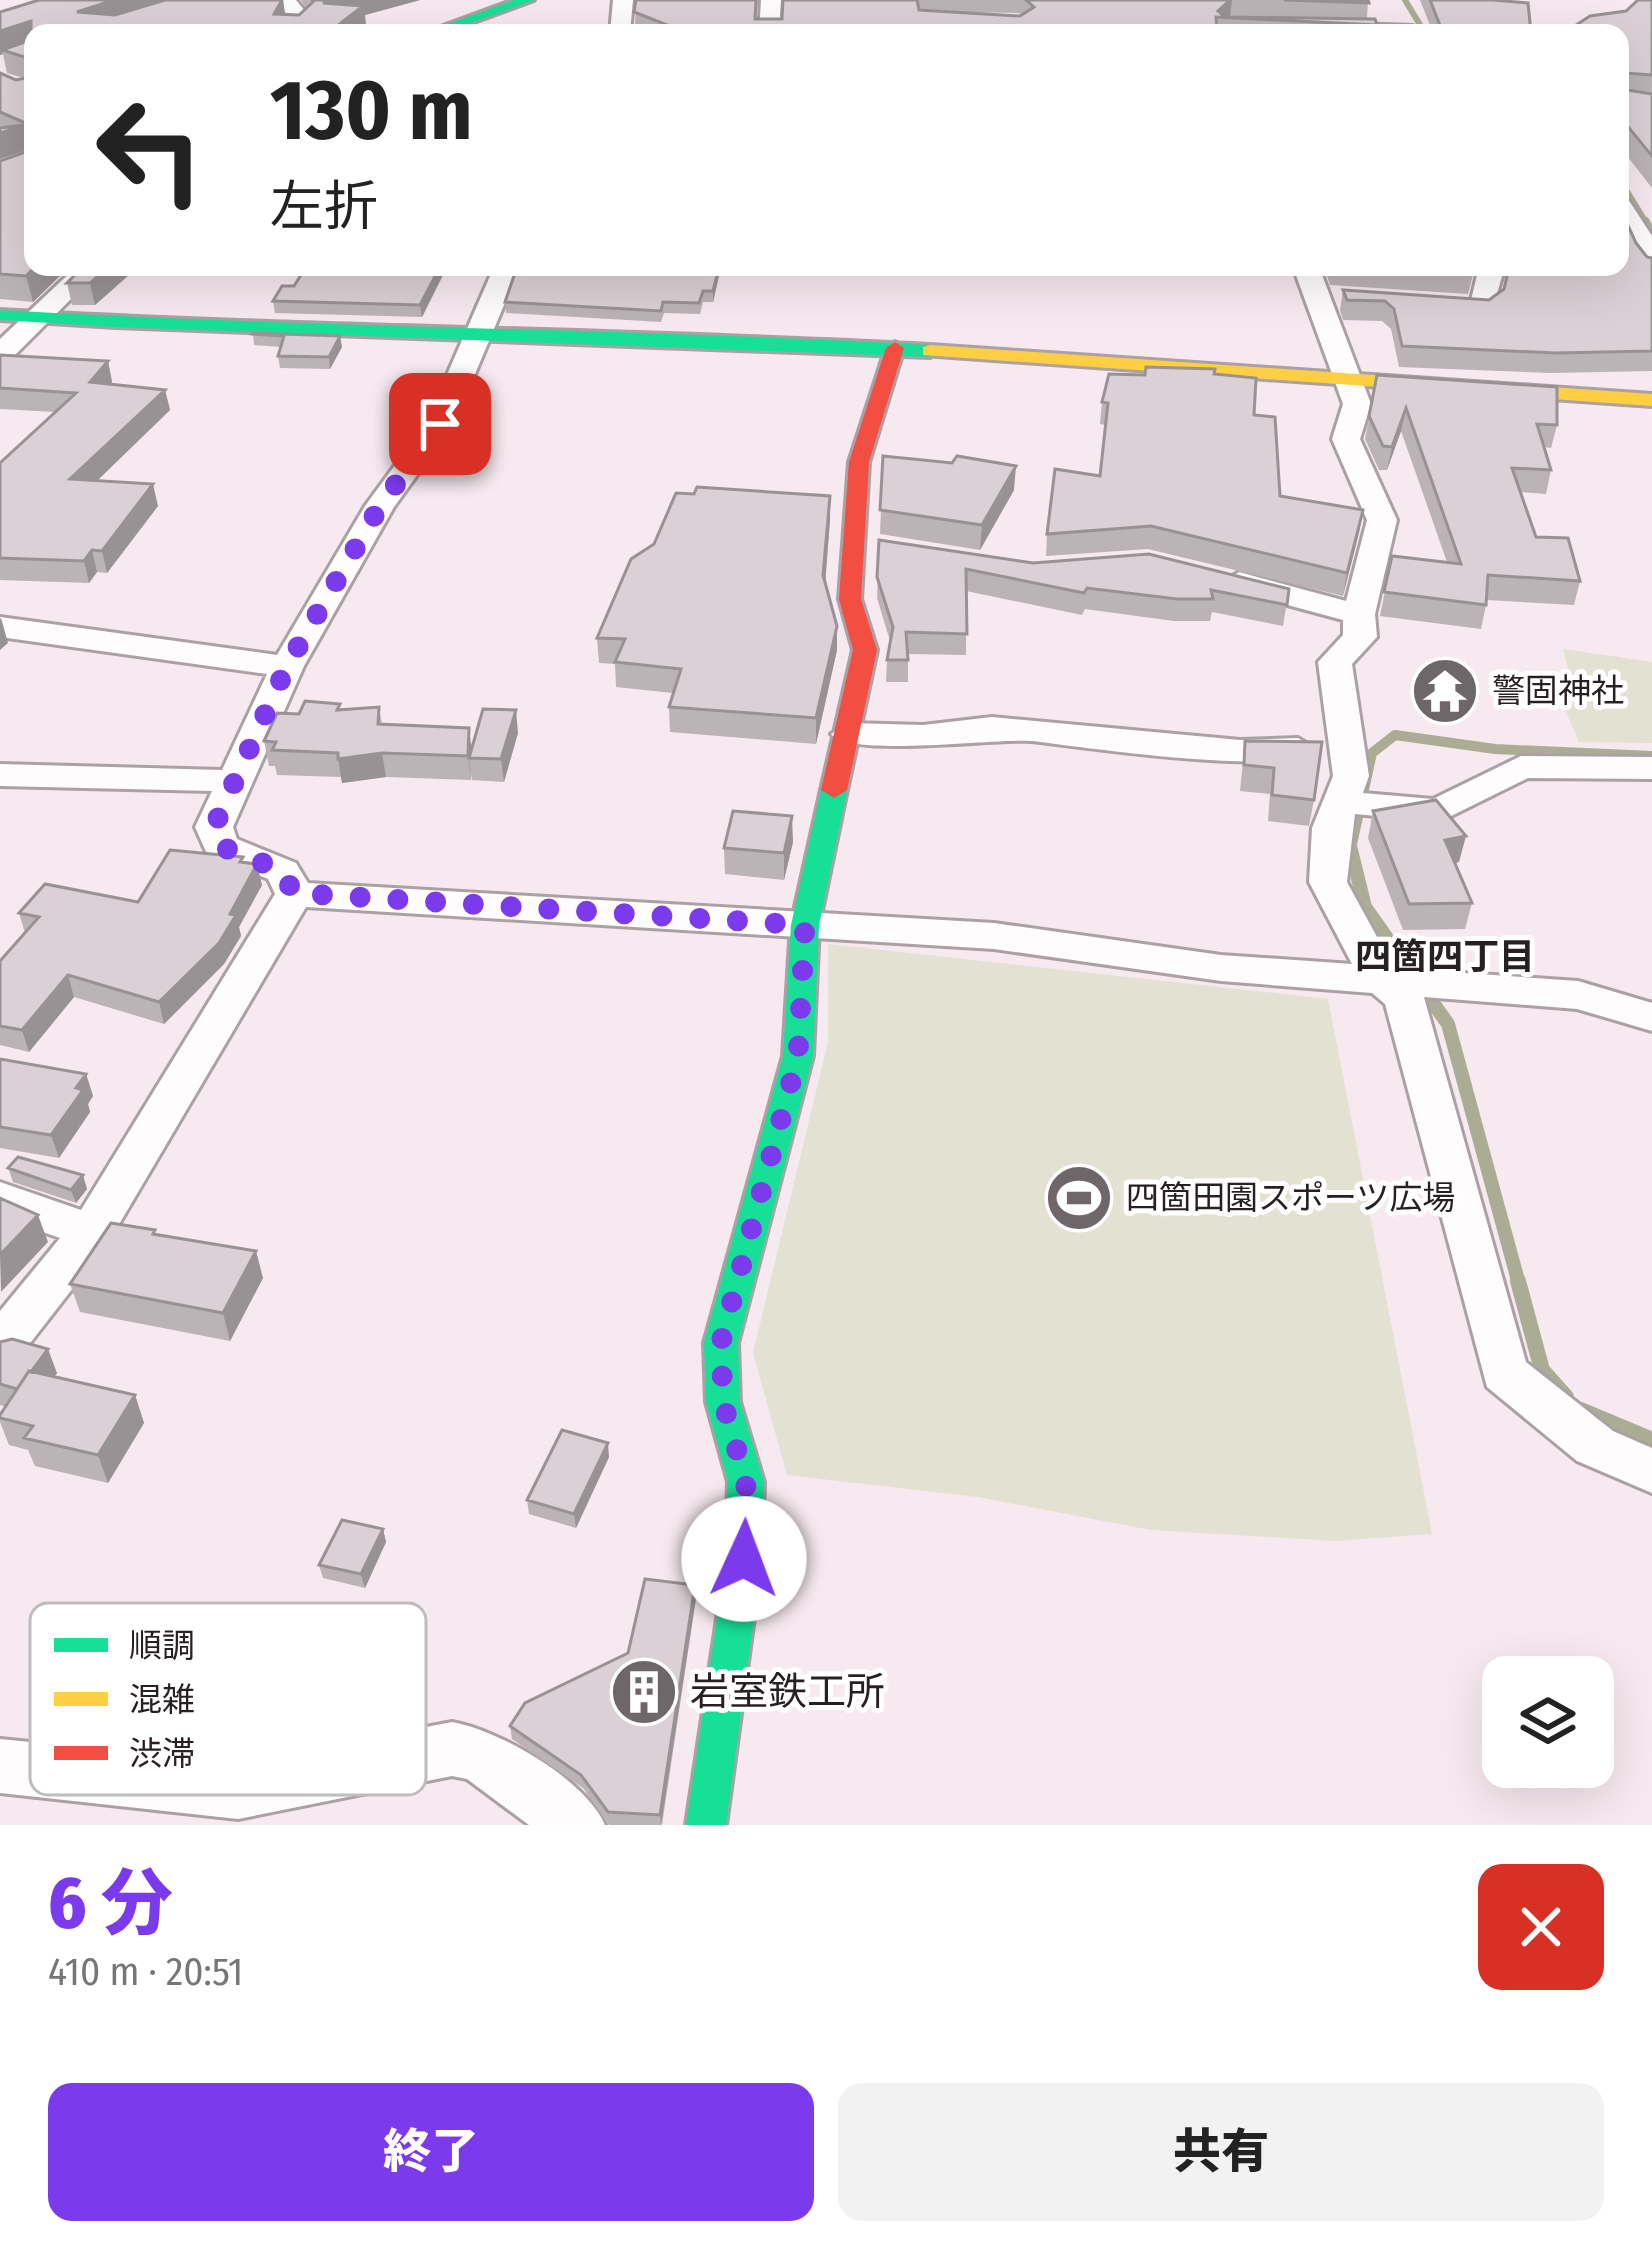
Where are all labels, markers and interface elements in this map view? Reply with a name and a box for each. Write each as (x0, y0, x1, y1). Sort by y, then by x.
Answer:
text: 130 m (270, 60, 473, 161)
icon: left (72, 72, 228, 228)
text: 左折 (270, 175, 378, 239)
pin (389, 373, 491, 475)
icon: arrive (407, 391, 473, 457)
temple icon: 警固神社 (1410, 656, 1480, 726)
place label: 警固神社 (1492, 671, 1624, 711)
district label: 四箇四丁目 (1355, 935, 1535, 979)
sports icon: 四箇田園スポーツ広場 (1044, 1163, 1114, 1233)
place label: 四箇田園スポーツ広場 (1126, 1178, 1455, 1218)
position arrow (681, 1496, 807, 1622)
legend (30, 1603, 426, 1795)
text: 順調 (129, 1626, 195, 1666)
map controls (1482, 1656, 1614, 1788)
button: layers (1482, 1656, 1614, 1788)
building icon: 岩室鉄工所 (609, 1657, 679, 1727)
place label: 岩室鉄工所 (690, 1669, 885, 1715)
text: 混雑 (129, 1680, 195, 1720)
text: 渋滞 (129, 1734, 195, 1774)
text: 6 分 (48, 1861, 173, 1947)
button: close (1478, 1864, 1604, 1990)
text: 410 m · 20:51 (48, 1949, 243, 1995)
button: 終了 (48, 2083, 814, 2221)
button: 共有 (838, 2083, 1604, 2221)

